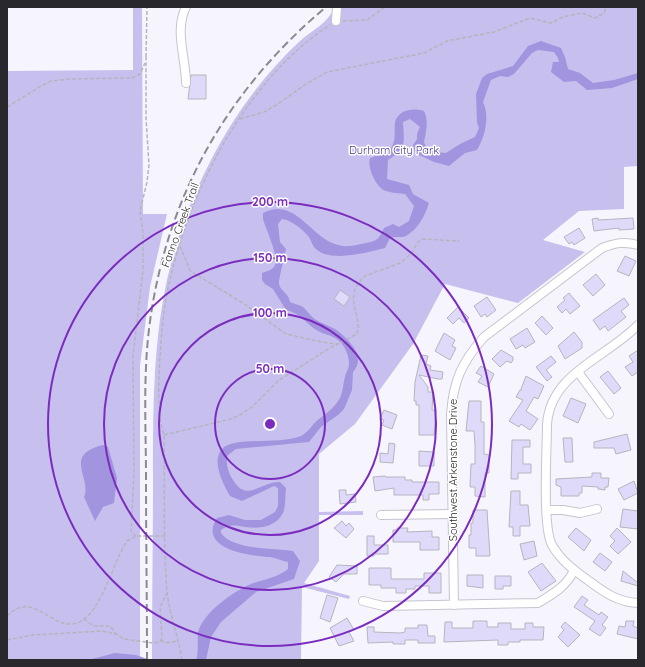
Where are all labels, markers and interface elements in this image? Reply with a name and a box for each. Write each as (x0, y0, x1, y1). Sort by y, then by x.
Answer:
park label: Durham City Park (349, 143, 439, 157)
street label: Fanno Creek Trail (158, 181, 202, 269)
text: 200 m (252, 194, 288, 209)
text: 150 m (253, 250, 287, 265)
text: 100 m (253, 305, 287, 320)
text: 50 m (256, 361, 284, 376)
street label: Southwest Arkenstone Drive (446, 399, 460, 541)
centre of rings (263, 417, 277, 431)

